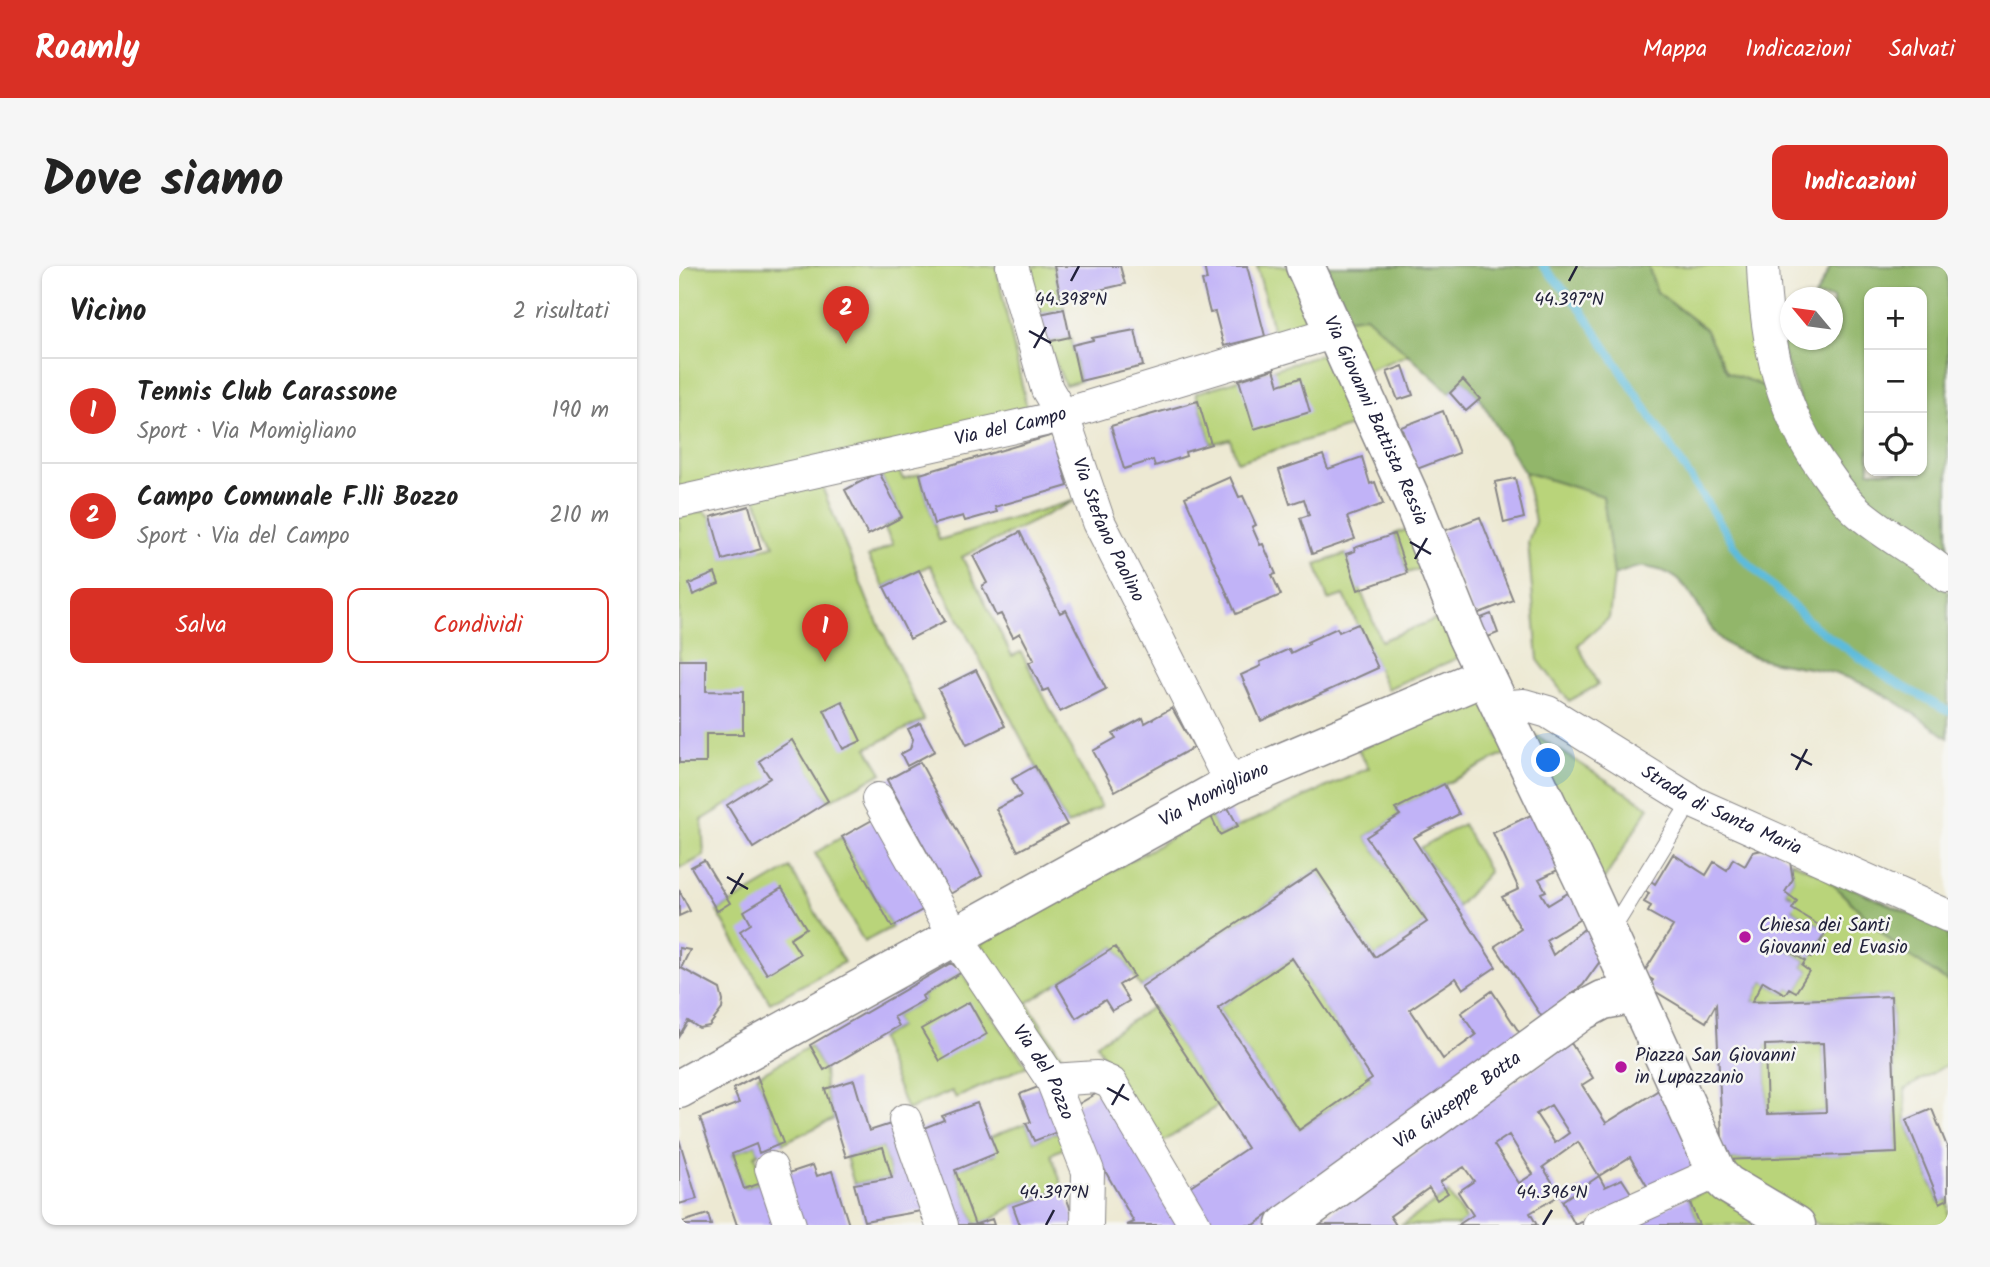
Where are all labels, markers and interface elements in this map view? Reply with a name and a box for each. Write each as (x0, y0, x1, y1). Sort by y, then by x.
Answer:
text: Roamly (35, 23, 140, 76)
text: Mappa (1643, 30, 1707, 69)
text: Indicazioni (1745, 30, 1851, 69)
text: Salvati (1889, 30, 1955, 69)
text: Dove siamo (42, 143, 284, 221)
button: Indicazioni (1772, 145, 1948, 220)
pin: 2 (823, 286, 869, 344)
text: 44.398°N (1035, 286, 1107, 315)
text: 44.397°N (1534, 286, 1604, 315)
north arrow (1780, 287, 1843, 350)
map controls (1864, 287, 1927, 476)
button: + (1864, 287, 1927, 350)
text: Vicino (70, 288, 147, 336)
text: 2 risultati (513, 294, 609, 330)
street label: Via Giovanni Battista Ressia (1315, 311, 1436, 530)
button: − (1864, 350, 1927, 413)
text: Tennis Club Carassone (137, 372, 397, 414)
text: 1 (90, 393, 96, 429)
text: 190 m (552, 393, 609, 429)
street label: Via del Campo (952, 399, 1071, 455)
button: locate (1864, 413, 1927, 476)
text: Sport · Via Momigliano (137, 414, 357, 450)
street label: Via Stefano Paolino (1063, 454, 1152, 608)
text: Campo Comunale F.lli Bozzo (137, 477, 458, 519)
text: 2 (86, 498, 100, 534)
text: 210 m (549, 498, 609, 534)
text: Sport · Via del Campo (137, 519, 350, 555)
button: Salva (70, 588, 333, 663)
button: Condividi (347, 588, 609, 663)
pin: 1 (802, 604, 848, 662)
your location (1531, 743, 1565, 777)
street label: Via Momigliano (1154, 754, 1274, 836)
street label: Strada di Santa Maria (1635, 758, 1807, 864)
place label: Chiesa dei Santi Giovanni ed Evasio (1759, 911, 1908, 963)
marker: Chiesa dei Santi Giovanni ed Evasio (1737, 929, 1753, 945)
street label: Via del Pozzo (1004, 1019, 1081, 1125)
place label: Piazza San Giovanni in Lupazzanio (1635, 1041, 1797, 1093)
street label: Via Giuseppe Botta (1387, 1044, 1528, 1157)
marker: Piazza San Giovanni in Lupazzanio (1613, 1059, 1629, 1075)
text: 44.397°N (1019, 1179, 1089, 1208)
text: 44.396°N (1516, 1179, 1588, 1208)

